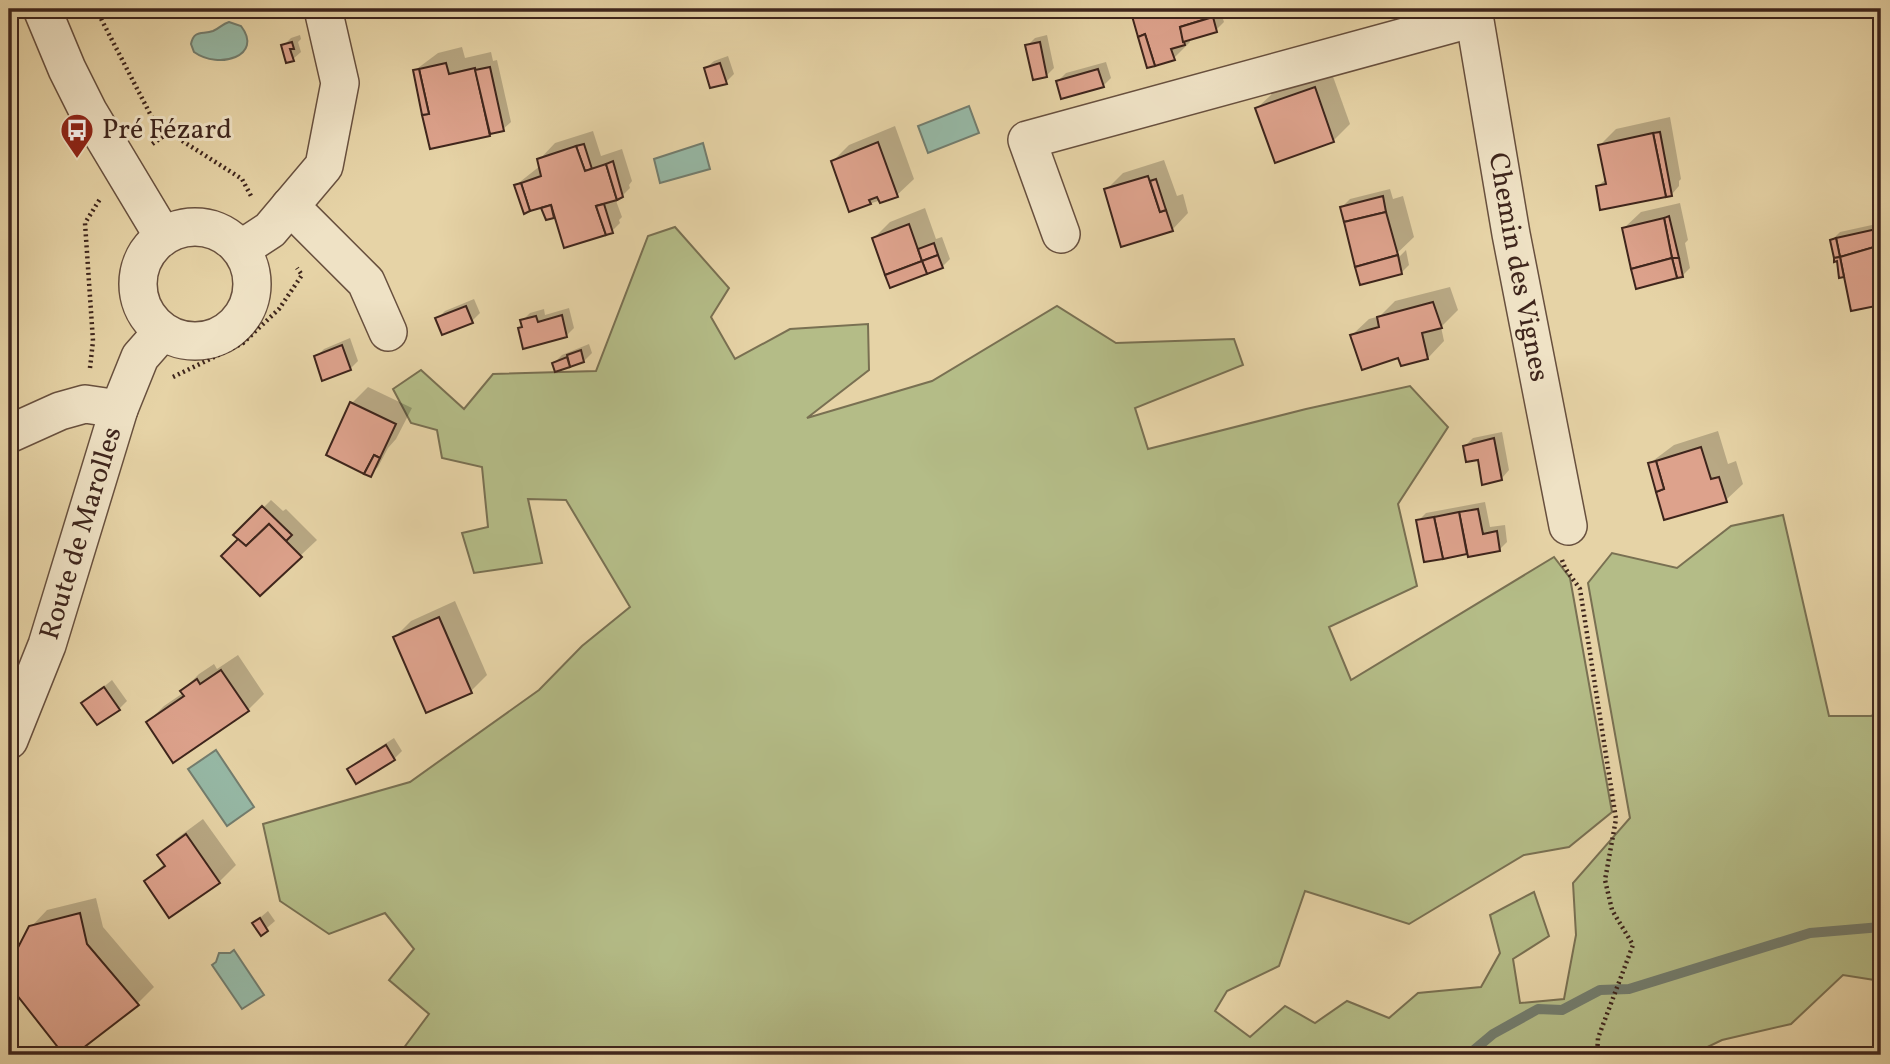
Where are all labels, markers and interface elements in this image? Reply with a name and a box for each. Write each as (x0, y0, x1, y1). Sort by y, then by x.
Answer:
bus stop icon: Pré Fézard (58, 111, 96, 160)
place label: Pré Fézard (102, 111, 232, 150)
street label: Chemin des Vignes (1478, 150, 1559, 385)
street label: Route de Marolles (30, 422, 132, 645)

